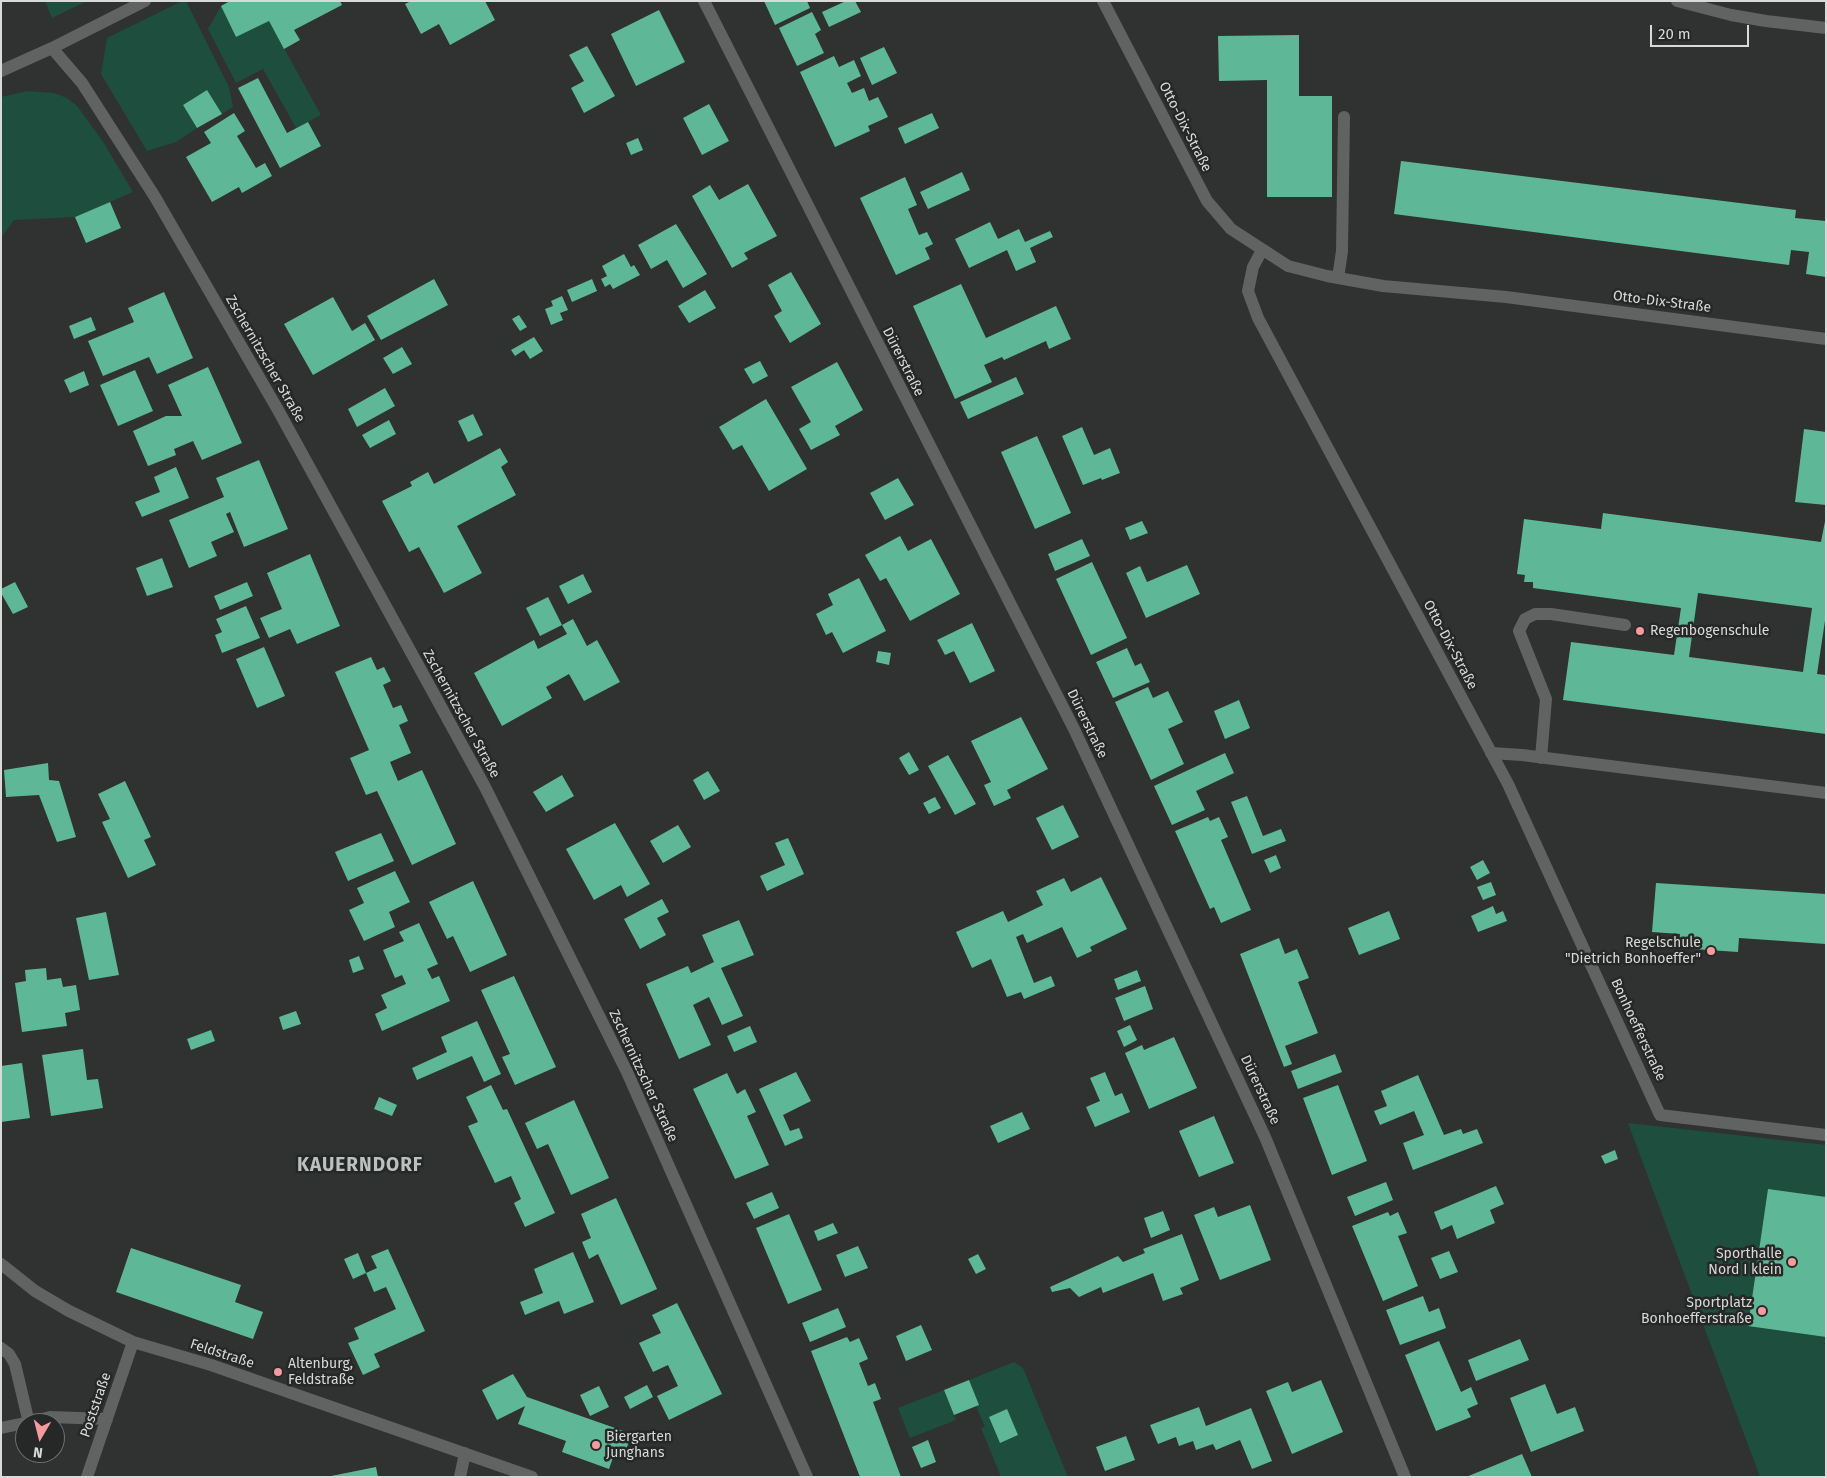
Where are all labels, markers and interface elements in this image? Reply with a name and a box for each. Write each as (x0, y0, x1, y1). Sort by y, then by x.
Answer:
scale bar (1652, 15, 1751, 47)
text: 20 m (1658, 25, 1691, 43)
street label: Otto-Dix-Straße (1155, 79, 1215, 175)
street label: Otto-Dix-Straße (1612, 288, 1712, 316)
street label: Zschernitzscher Straße (222, 292, 308, 426)
street label: Dürerstraße (878, 325, 928, 399)
street label: Otto-Dix-Straße (1419, 597, 1481, 693)
place label: Regenbogenschule (1650, 623, 1769, 639)
marker: Regenbogenschule (1634, 625, 1646, 637)
street label: Zschernitzscher Straße (419, 647, 503, 781)
street label: Dürerstraße (1063, 687, 1111, 761)
place label: Regelschule "Dietrich Bonhoeffer" (1565, 935, 1701, 968)
marker: Regelschule "Dietrich Bonhoeffer" (1705, 945, 1717, 957)
street label: Bonhoefferstraße (1607, 976, 1669, 1084)
street label: Zschernitzscher Straße (605, 1007, 681, 1145)
street label: Dürerstraße (1237, 1052, 1283, 1128)
district label: KAUERNDORF (296, 1155, 424, 1177)
place label: Sporthalle Nord I klein (1708, 1246, 1782, 1278)
marker: Sporthalle Nord I klein (1786, 1256, 1798, 1268)
place label: Sportplatz Bonhoefferstraße (1641, 1295, 1752, 1328)
marker: Sportplatz Bonhoefferstraße (1756, 1305, 1768, 1317)
street label: Feldstraße (188, 1336, 256, 1372)
place label: Altenburg, Feldstraße (288, 1356, 354, 1388)
marker: Altenburg, Feldstraße (272, 1366, 284, 1378)
street label: Poststraße (77, 1370, 115, 1440)
north arrow (15, 1413, 65, 1463)
place label: Biergarten Junghans (606, 1429, 672, 1461)
marker: Biergarten Junghans (590, 1439, 602, 1451)
text: N (32, 1443, 44, 1461)

